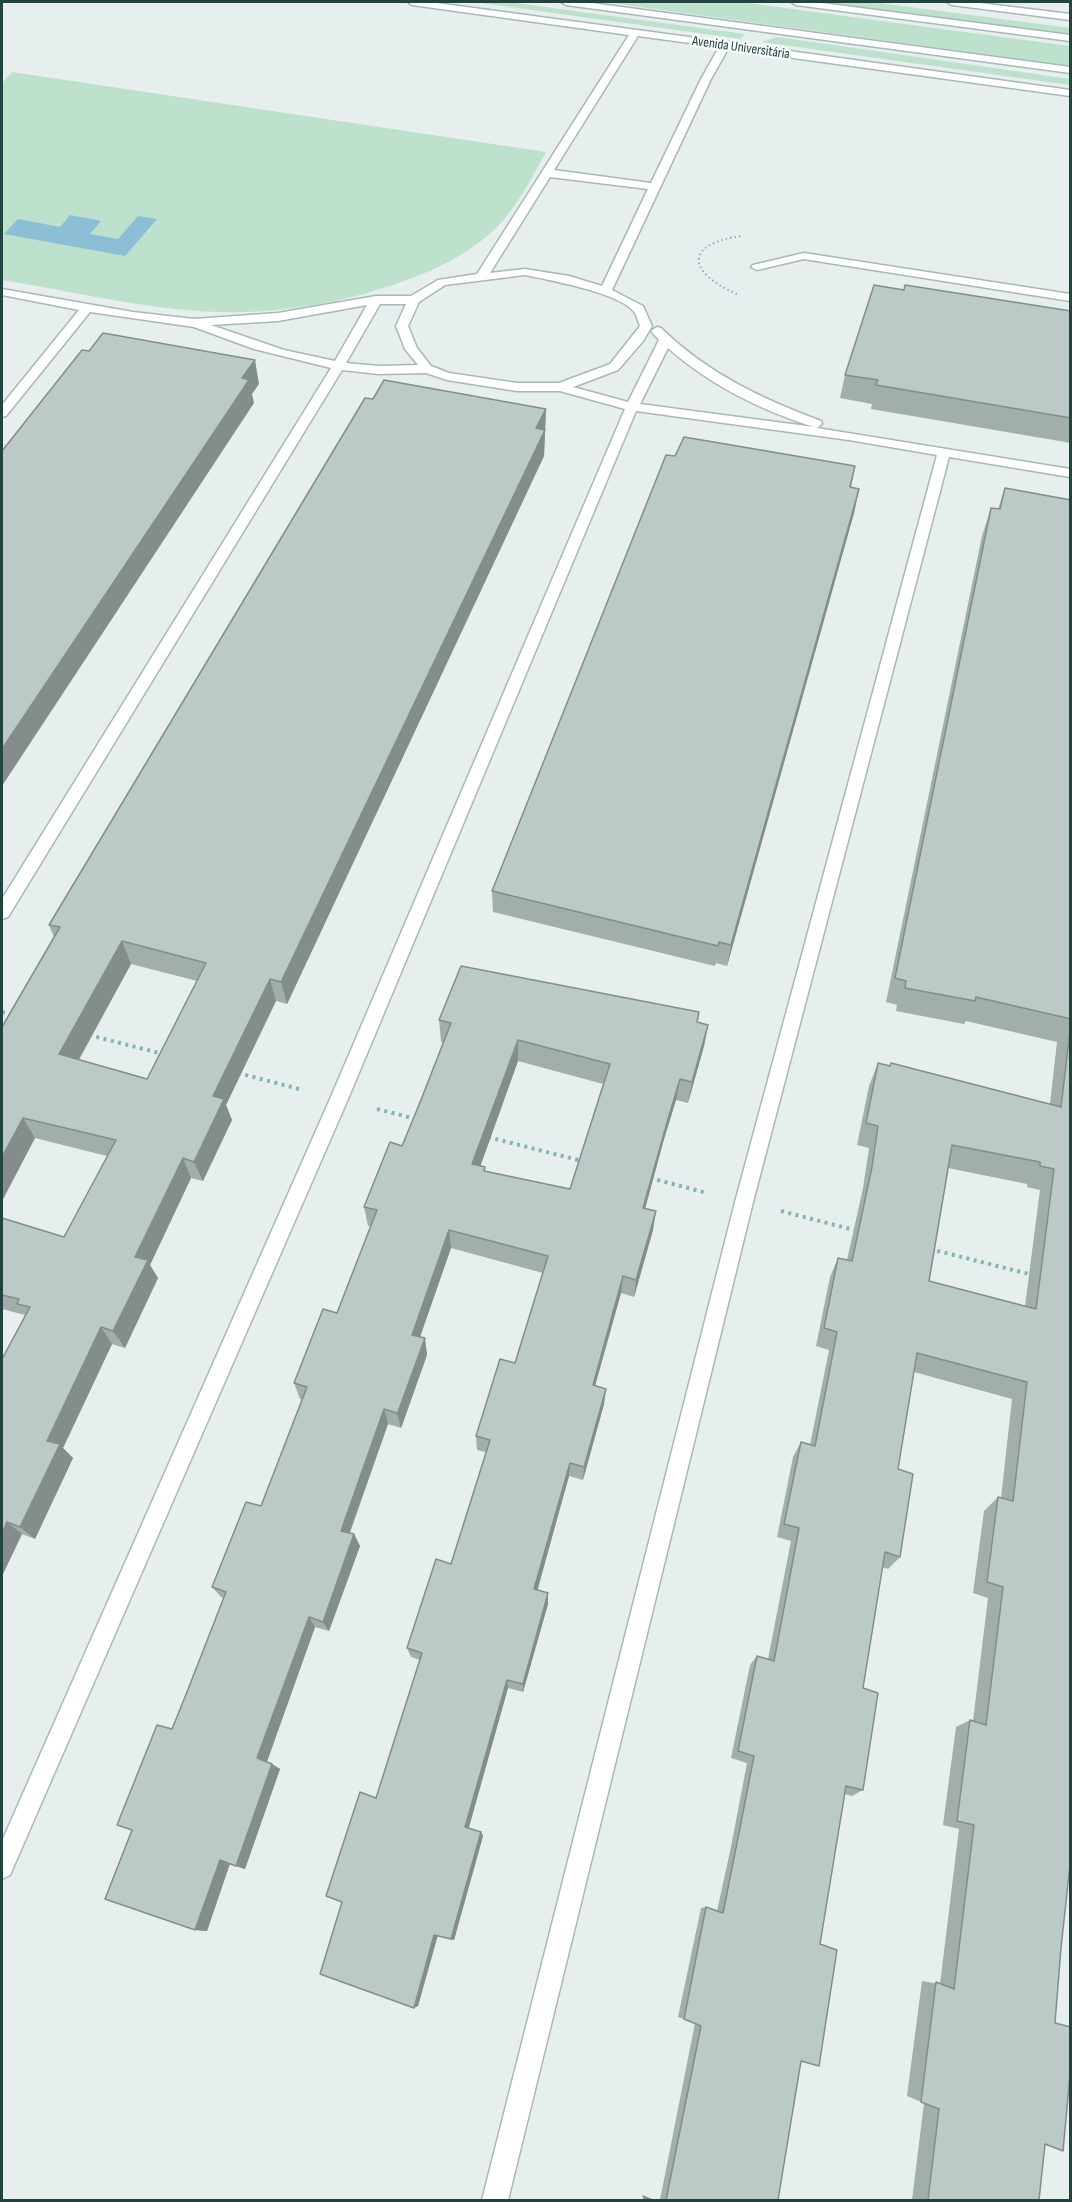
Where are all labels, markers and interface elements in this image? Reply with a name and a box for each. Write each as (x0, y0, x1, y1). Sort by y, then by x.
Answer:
street label: Avenida Universitária (691, 33, 791, 63)

